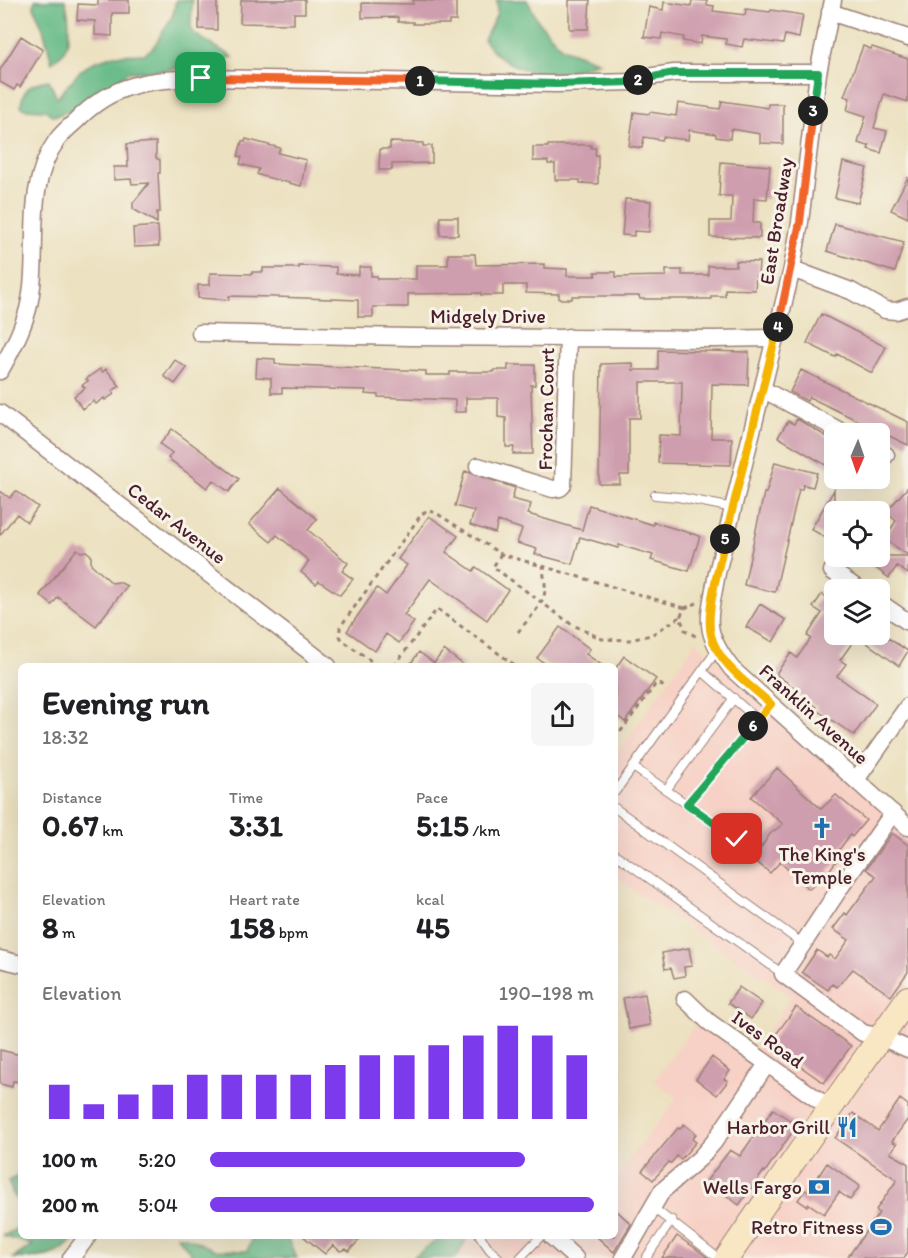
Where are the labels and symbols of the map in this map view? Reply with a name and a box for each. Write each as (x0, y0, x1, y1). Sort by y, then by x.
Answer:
pin (175, 52, 226, 103)
pin: 2 (623, 65, 653, 95)
pin: 1 (405, 66, 435, 96)
pin: 3 (798, 96, 828, 126)
street label: East Broadway (754, 155, 798, 286)
street label: Midgely Drive (430, 304, 546, 328)
pin: 4 (763, 312, 793, 342)
street label: Frochan Court (533, 347, 559, 471)
north arrow (824, 423, 890, 489)
street label: Cedar Avenue (123, 477, 231, 569)
pin: 5 (710, 524, 740, 554)
street label: Franklin Avenue (754, 659, 874, 769)
pin: 6 (738, 711, 768, 741)
pin (711, 813, 762, 864)
church icon: The King's Temple (810, 816, 834, 840)
place label: The King's Temple (778, 842, 866, 889)
street label: Ives Road (727, 1005, 809, 1073)
place label: Harbor Grill (727, 1115, 830, 1139)
restaurant icon: Harbor Grill (835, 1115, 859, 1139)
place label: Wells Fargo (703, 1175, 802, 1199)
bank icon: Wells Fargo (807, 1175, 831, 1199)
place label: Retro Fitness (751, 1215, 864, 1239)
sports icon: Retro Fitness (869, 1215, 893, 1239)

